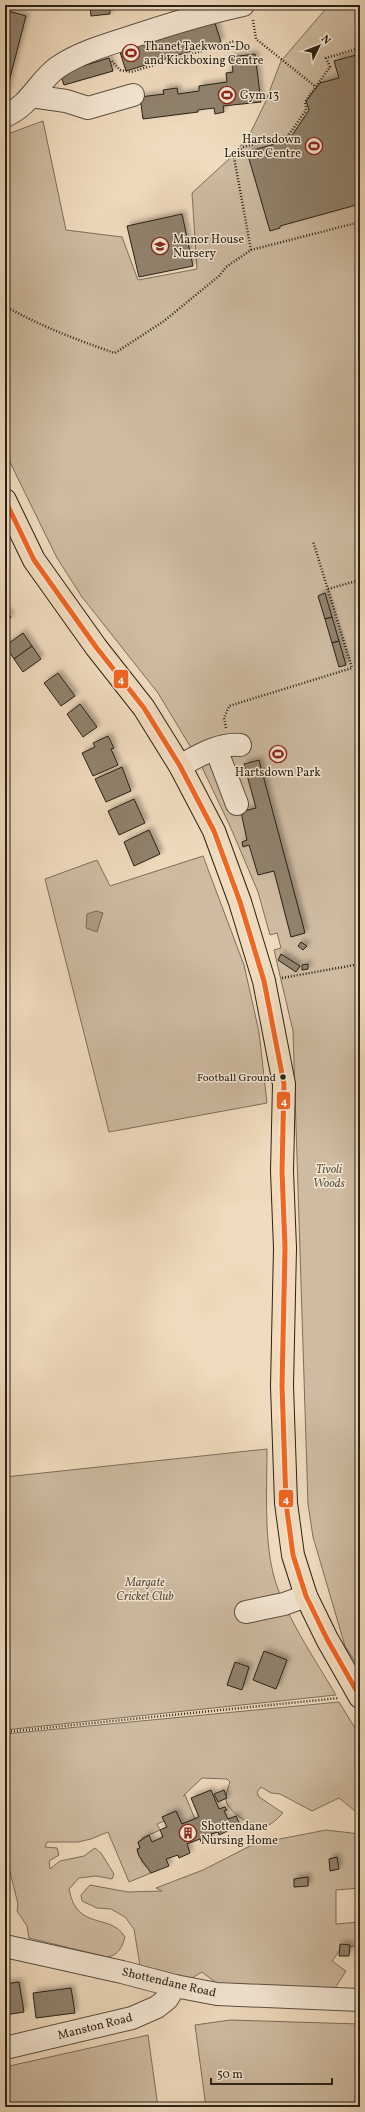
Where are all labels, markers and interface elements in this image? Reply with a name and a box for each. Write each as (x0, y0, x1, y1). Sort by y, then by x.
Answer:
north arrow (299, 26, 339, 66)
text: N (317, 32, 333, 48)
place label: Thanet Taekwon-Do and Kickboxing Centre (144, 39, 264, 69)
sports icon: Thanet Taekwon-Do and Kickboxing Centre (121, 43, 141, 63)
sports icon: Gym 13 (217, 85, 237, 105)
place label: Gym 13 (240, 88, 279, 104)
place label: Hartsdown Leisure Centre (224, 132, 301, 162)
sports icon: Hartsdown Leisure Centre (304, 136, 324, 156)
place label: Manor House Nursery (173, 232, 244, 262)
school or university icon: Manor House Nursery (150, 236, 170, 256)
line badge: 4 (113, 669, 129, 689)
text: 4 (118, 673, 125, 688)
sports icon: Hartsdown Park (268, 744, 288, 764)
place label: Hartsdown Park (235, 765, 321, 781)
place label: Football Ground (197, 1071, 276, 1086)
marker: Football Ground (278, 1072, 288, 1082)
line badge: 4 (276, 1091, 291, 1110)
text: 4 (281, 1095, 288, 1110)
park label: Tivoli Woods (313, 1162, 346, 1192)
line badge: 4 (278, 1489, 294, 1508)
text: 4 (283, 1493, 290, 1508)
park label: Margate Cricket Club (116, 1575, 174, 1605)
place label: Shottendane Nursing Home (201, 1819, 278, 1849)
building icon: Shottendane Nursing Home (178, 1823, 198, 1843)
street label: Shottendane Road (120, 1964, 218, 2002)
street label: Manston Road (56, 2010, 135, 2044)
scale bar (211, 2060, 332, 2086)
text: 50 m (217, 2067, 243, 2083)

